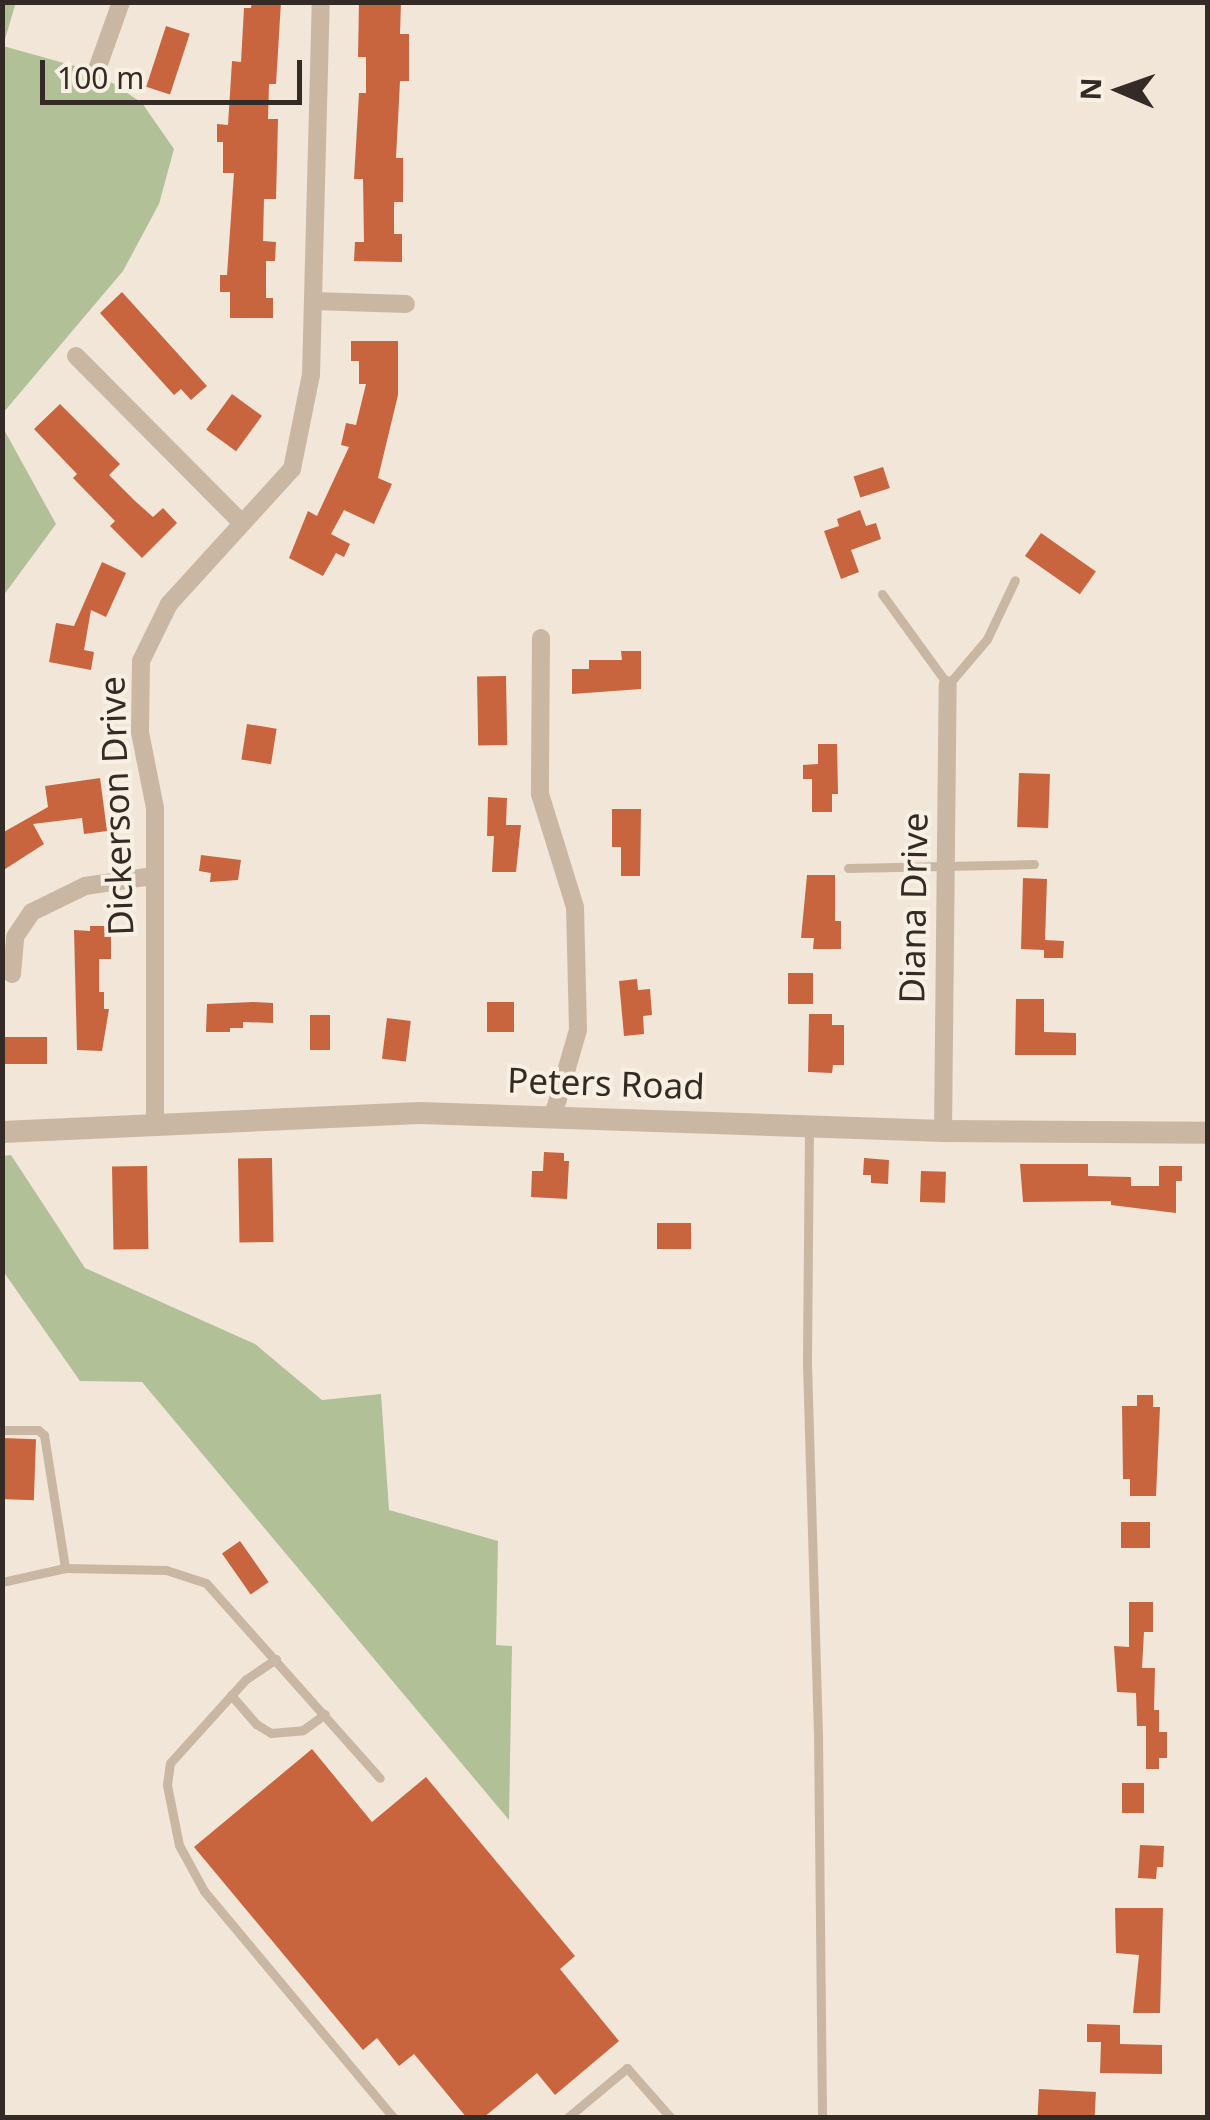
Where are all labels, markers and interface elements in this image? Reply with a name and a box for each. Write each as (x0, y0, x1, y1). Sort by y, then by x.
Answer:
scale bar (45, 40, 308, 102)
north arrow (1070, 40, 1170, 140)
text: 100 m (57, 57, 144, 98)
text: N (1071, 77, 1109, 101)
street label: Dickerson Drive (90, 676, 142, 936)
street label: Diana Drive (890, 812, 936, 1004)
street label: Peters Road (506, 1059, 706, 1107)

